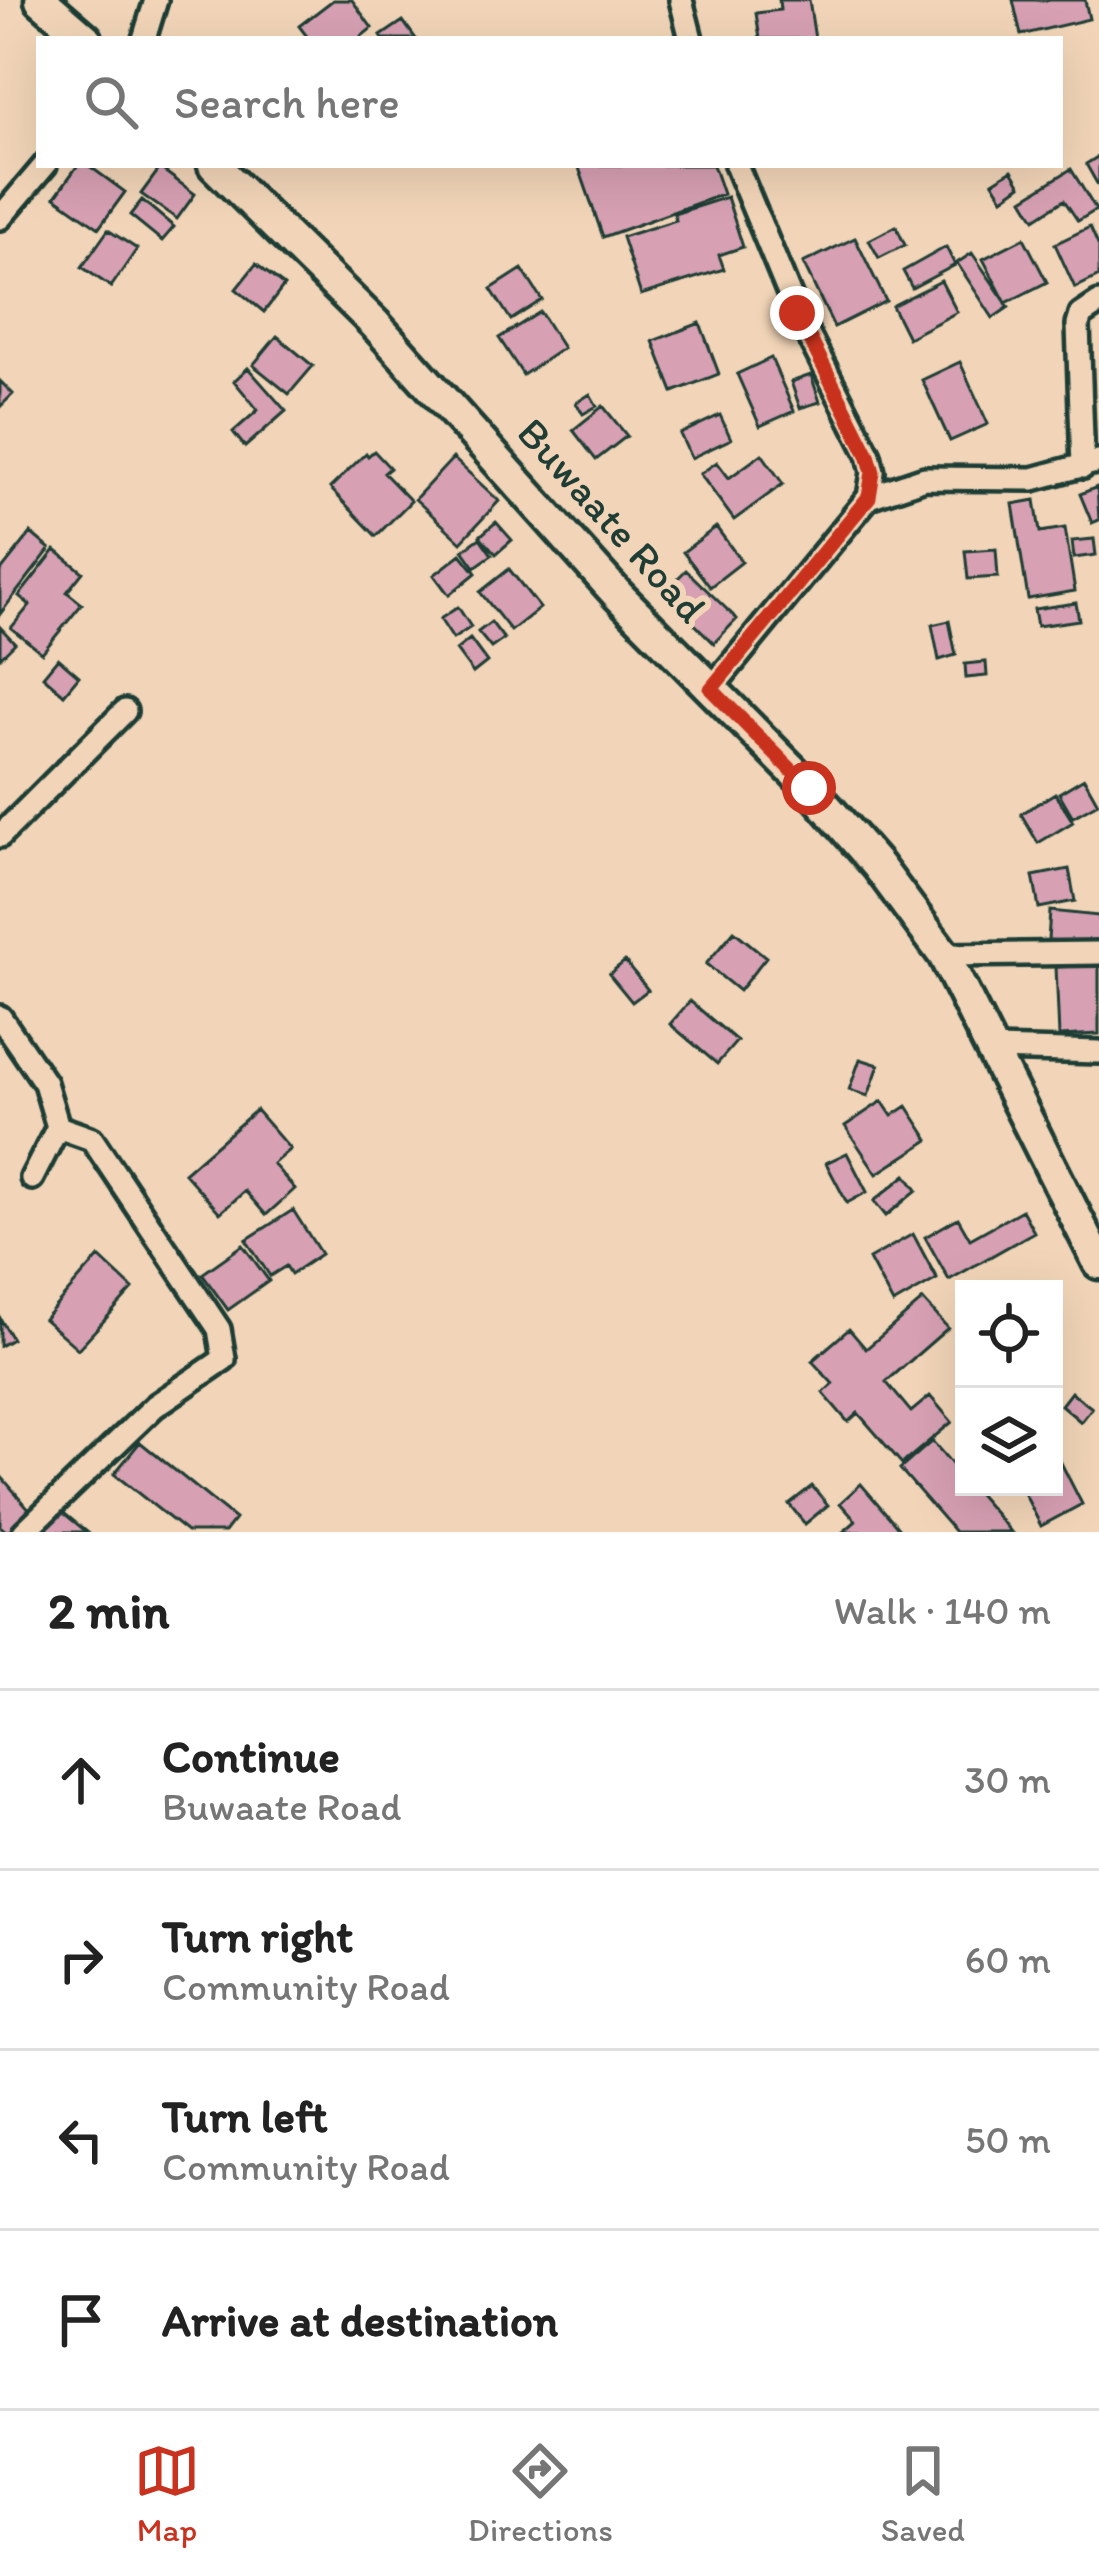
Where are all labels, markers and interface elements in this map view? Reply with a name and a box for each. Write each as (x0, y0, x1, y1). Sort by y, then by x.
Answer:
search box (36, 36, 1063, 168)
icon: search (78, 69, 144, 135)
text: Search here (174, 75, 400, 129)
route end (770, 286, 824, 340)
street label: Buwaate Road (507, 407, 717, 633)
route start (782, 761, 836, 815)
map controls (955, 1280, 1063, 1496)
button: locate (955, 1280, 1063, 1388)
button: layers (955, 1388, 1063, 1496)
text: 2 min (48, 1580, 169, 1641)
text: Walk · 140 m (834, 1587, 1051, 1634)
text: Continue (162, 1729, 340, 1783)
icon: ahead (48, 1747, 114, 1813)
text: 30 m (964, 1756, 1051, 1803)
text: Buwaate Road (162, 1783, 401, 1830)
text: Turn right (162, 1909, 353, 1963)
icon: right (48, 1927, 114, 1993)
text: 60 m (965, 1936, 1051, 1983)
text: Community Road (162, 1963, 450, 2010)
text: Turn left (162, 2089, 328, 2143)
icon: left (48, 2107, 114, 2173)
text: 50 m (965, 2116, 1051, 2163)
text: Community Road (162, 2143, 450, 2190)
icon: arrive (48, 2287, 114, 2353)
text: Arrive at destination (162, 2293, 558, 2347)
tab: Map (134, 2438, 200, 2549)
tab: Directions (468, 2438, 613, 2549)
tab: Saved (881, 2438, 965, 2549)

